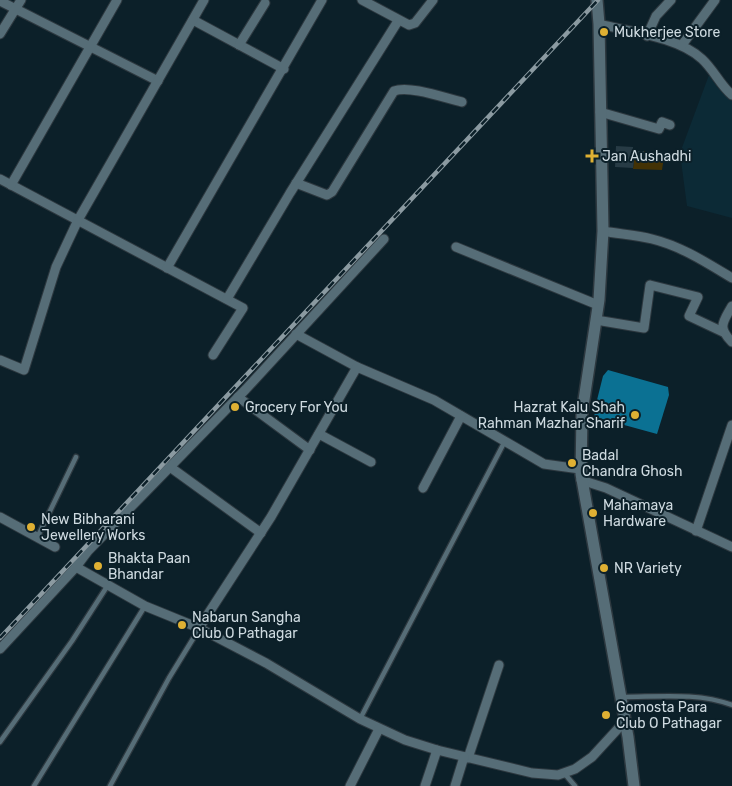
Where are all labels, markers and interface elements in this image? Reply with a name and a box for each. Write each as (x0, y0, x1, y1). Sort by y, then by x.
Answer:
place label: Mukherjee Store (614, 24, 721, 41)
marker: Mukherjee Store (598, 26, 610, 38)
place label: Jan Aushadhi (602, 148, 691, 165)
marker: Jan Aushadhi (586, 150, 598, 162)
place label: Grocery For You (245, 399, 348, 416)
place label: Hazrat Kalu Shah Rahman Mazhar Sharif (478, 399, 626, 432)
marker: Grocery For You (229, 401, 241, 413)
marker: Hazrat Kalu Shah Rahman Mazhar Sharif (629, 409, 641, 421)
place label: Badal Chandra Ghosh (582, 447, 683, 480)
marker: Badal Chandra Ghosh (566, 457, 578, 469)
place label: Mahamaya Hardware (603, 497, 673, 530)
marker: Mahamaya Hardware (587, 507, 599, 519)
place label: New Bibharani Jewellery Works (41, 511, 145, 544)
marker: New Bibharani Jewellery Works (25, 521, 37, 533)
place label: Bhakta Paan Bhandar (108, 550, 190, 583)
marker: Bhakta Paan Bhandar (92, 560, 104, 572)
place label: NR Variety (614, 560, 682, 577)
marker: NR Variety (598, 562, 610, 574)
place label: Nabarun Sangha Club O Pathagar (192, 609, 301, 642)
marker: Nabarun Sangha Club O Pathagar (176, 619, 188, 631)
place label: Gomosta Para Club O Pathagar (616, 699, 722, 732)
marker: Gomosta Para Club O Pathagar (600, 709, 612, 721)

